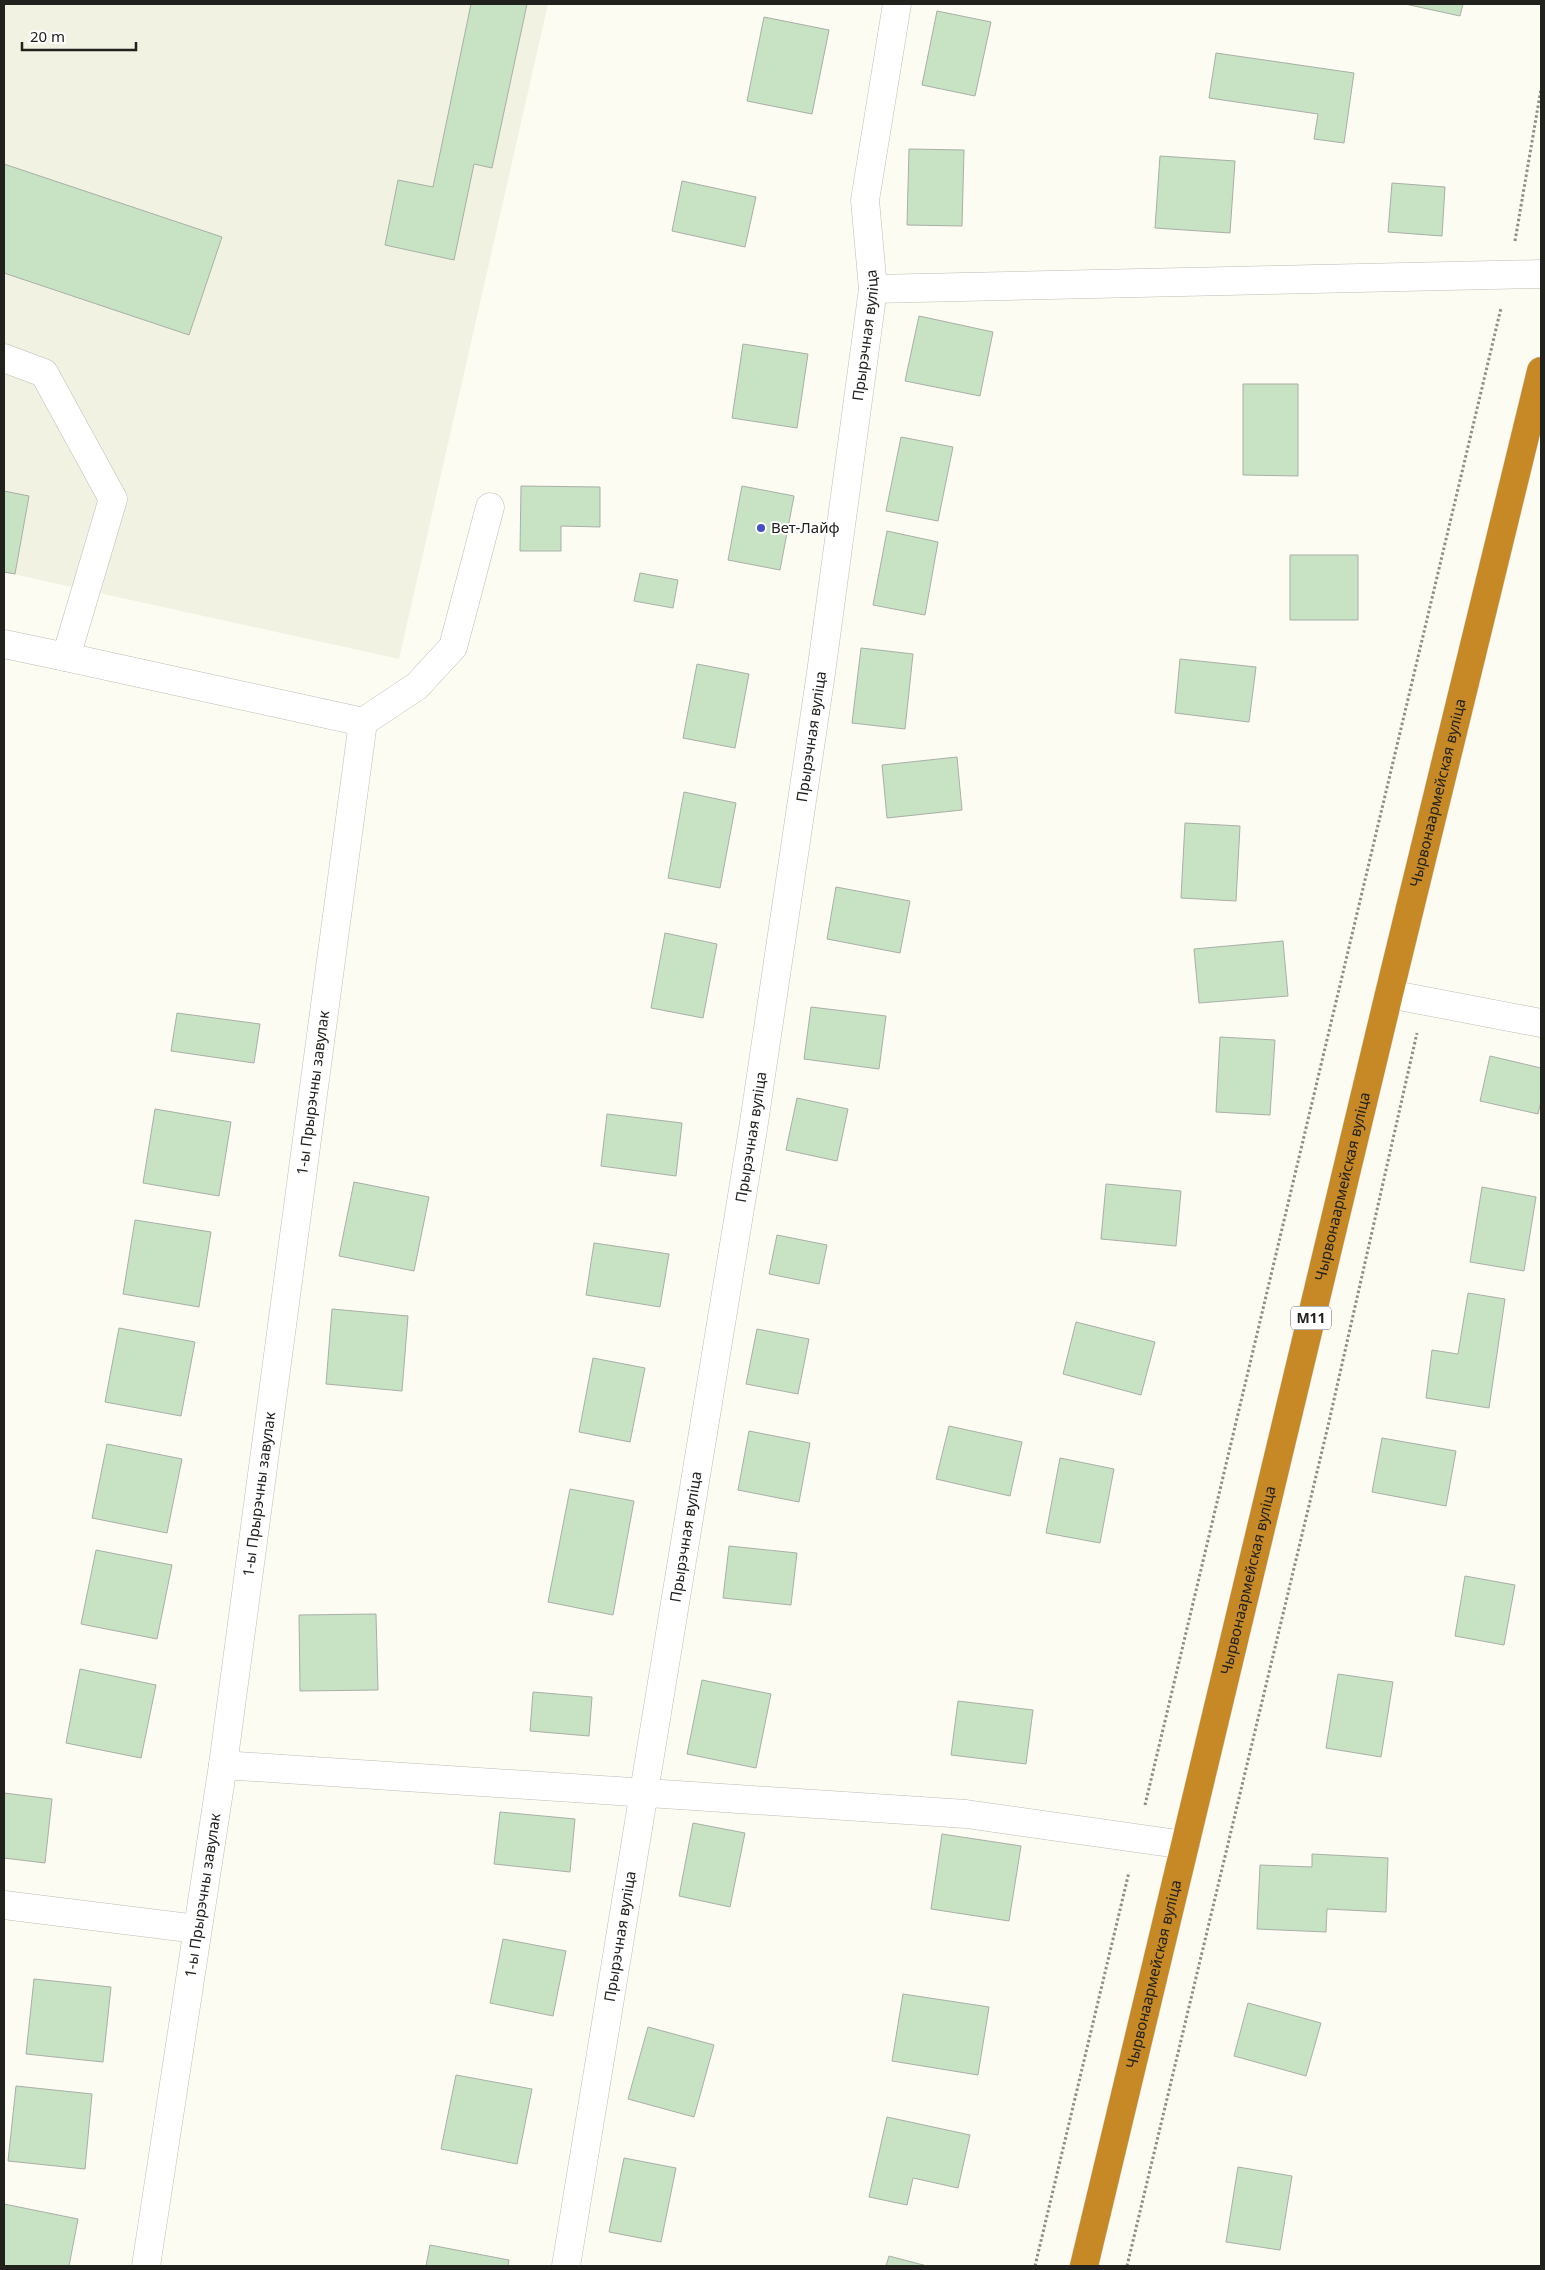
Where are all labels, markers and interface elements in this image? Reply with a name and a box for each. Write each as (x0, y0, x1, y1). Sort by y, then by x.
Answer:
scale bar (22, 20, 136, 52)
text: 20 m (30, 26, 65, 46)
street label: Прырэчная вуліца (847, 269, 882, 402)
place label: Вет-Лайф (771, 517, 840, 537)
marker: Вет-Лайф (755, 522, 767, 534)
street label: Прырэчная вуліца (791, 670, 830, 803)
street label: Чырвонаармейская вуліца (1404, 696, 1470, 889)
street label: 1-ы Прырэчны завулак (291, 1009, 333, 1176)
street label: Прырэчная вуліца (730, 1070, 770, 1204)
street label: Чырвонаармейская вуліца (1310, 1090, 1374, 1283)
road number: М11 (1291, 1306, 1331, 1330)
street label: 1-ы Прырэчны завулак (237, 1411, 279, 1578)
street label: Прырэчная вуліца (664, 1470, 706, 1604)
street label: Чырвонаармейская вуліца (1215, 1484, 1280, 1677)
street label: 1-ы Прырэчны завулак (179, 1812, 224, 1979)
street label: Прырэчная вуліца (599, 1869, 640, 2003)
street label: Чырвонаармейская вуліца (1121, 1878, 1185, 2070)

